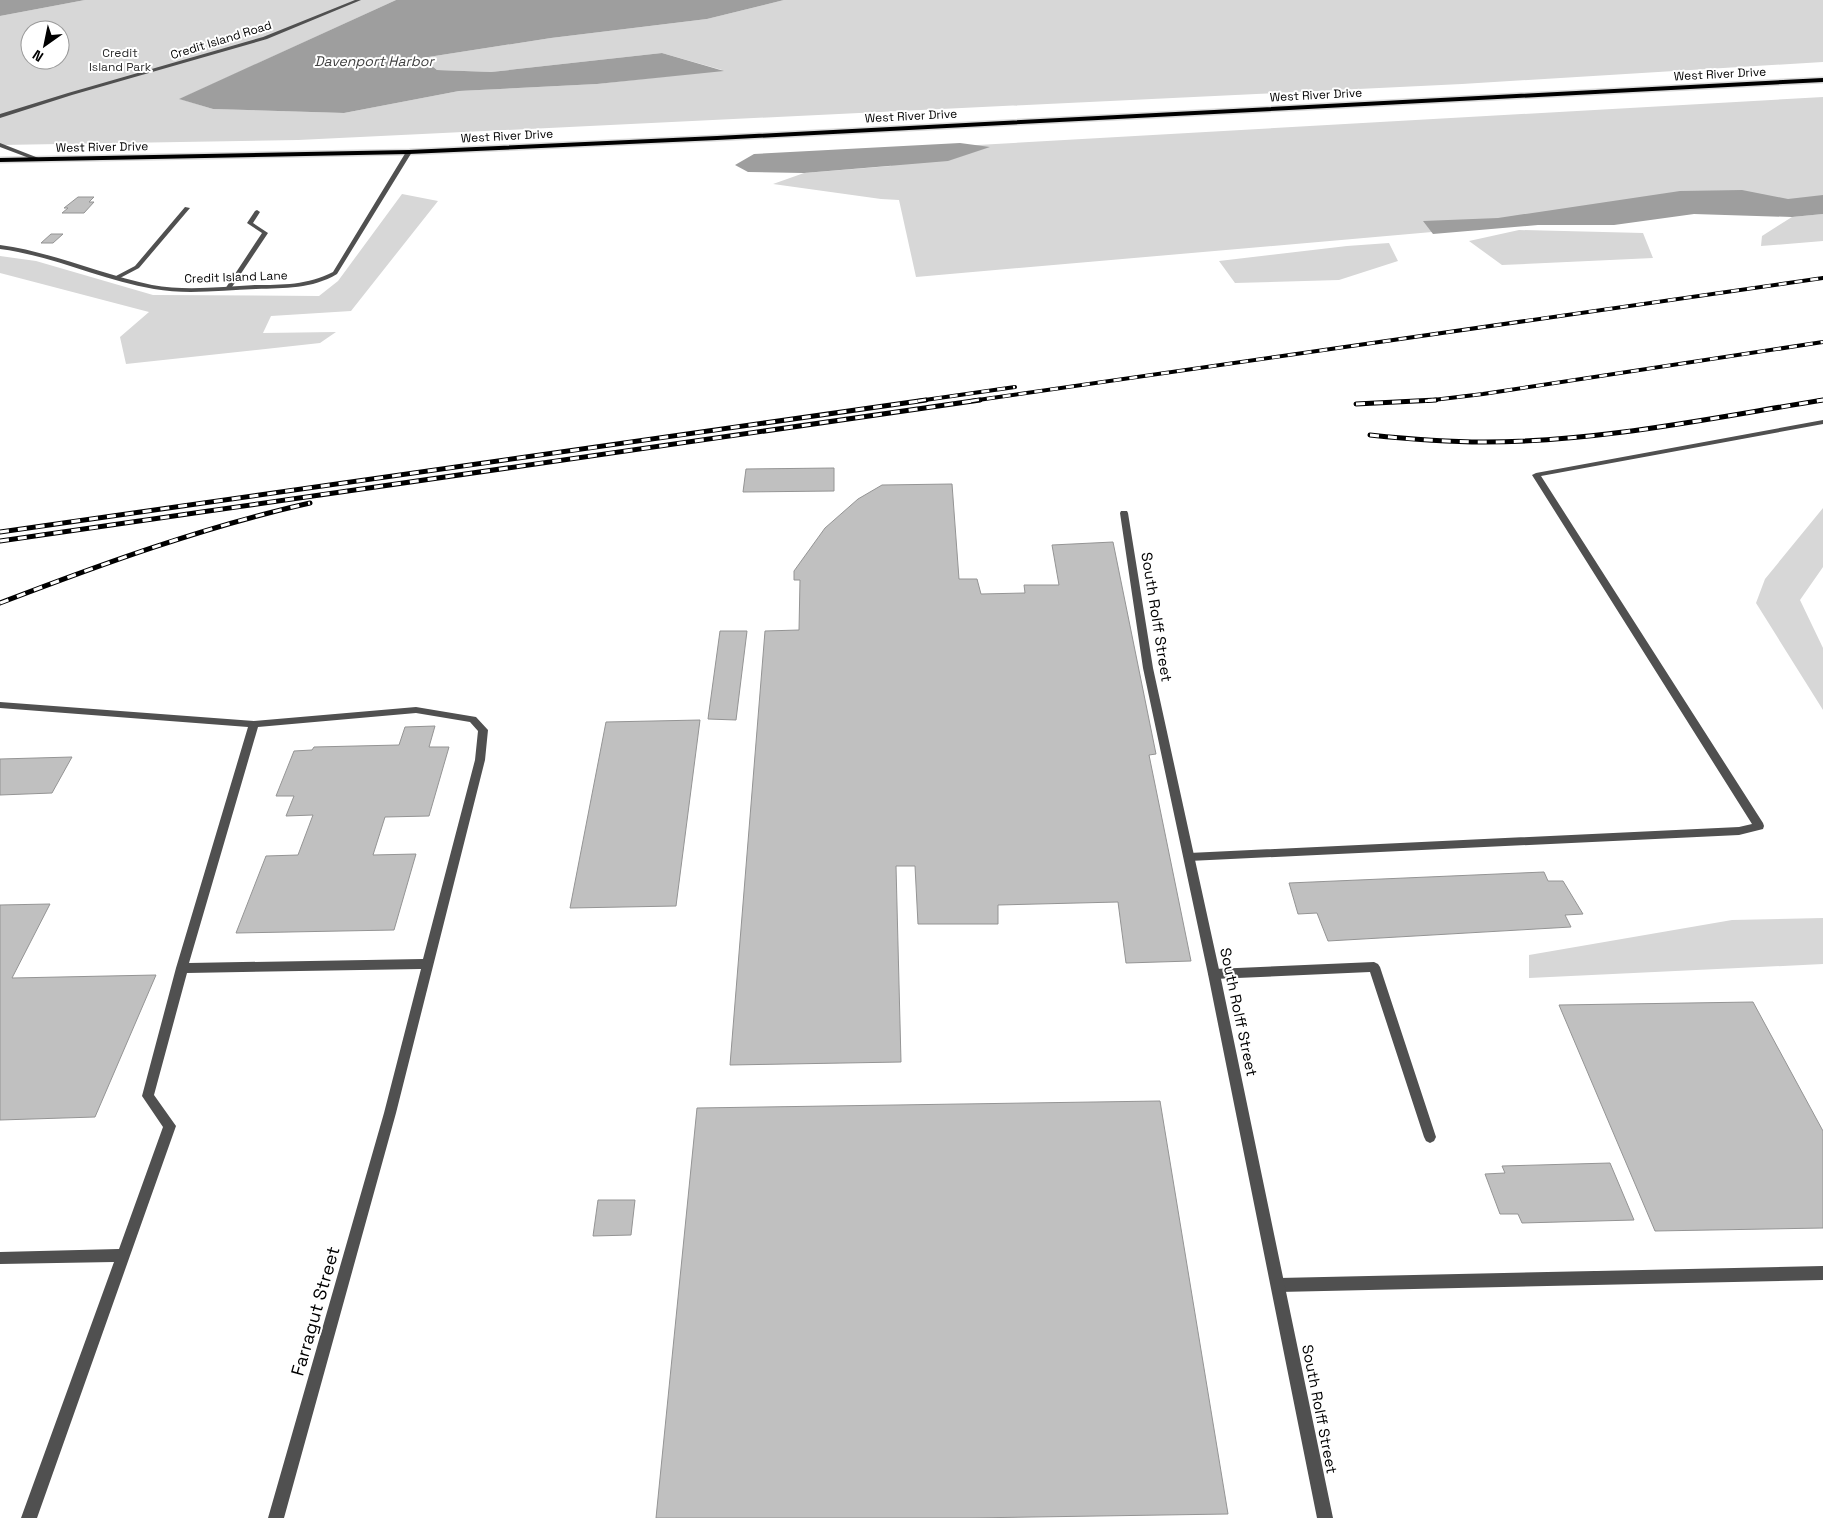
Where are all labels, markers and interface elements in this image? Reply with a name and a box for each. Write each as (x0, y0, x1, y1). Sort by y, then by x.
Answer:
street label: Credit Island Road (168, 17, 274, 63)
north arrow (20, 20, 70, 70)
park label: Credit Island Park (89, 45, 152, 75)
text: N (29, 46, 47, 66)
water label: Davenport Harbor (314, 52, 435, 70)
street label: West River Drive (1673, 64, 1767, 84)
street label: West River Drive (1269, 85, 1363, 105)
street label: West River Drive (864, 106, 958, 126)
street label: West River Drive (460, 126, 554, 146)
street label: West River Drive (56, 138, 148, 156)
street label: Credit Island Lane (184, 267, 288, 287)
street label: South Rolff Street (1137, 551, 1177, 683)
street label: South Rolff Street (1216, 946, 1262, 1078)
street label: Farragut Street (286, 1244, 344, 1378)
street label: South Rolff Street (1298, 1343, 1342, 1475)

